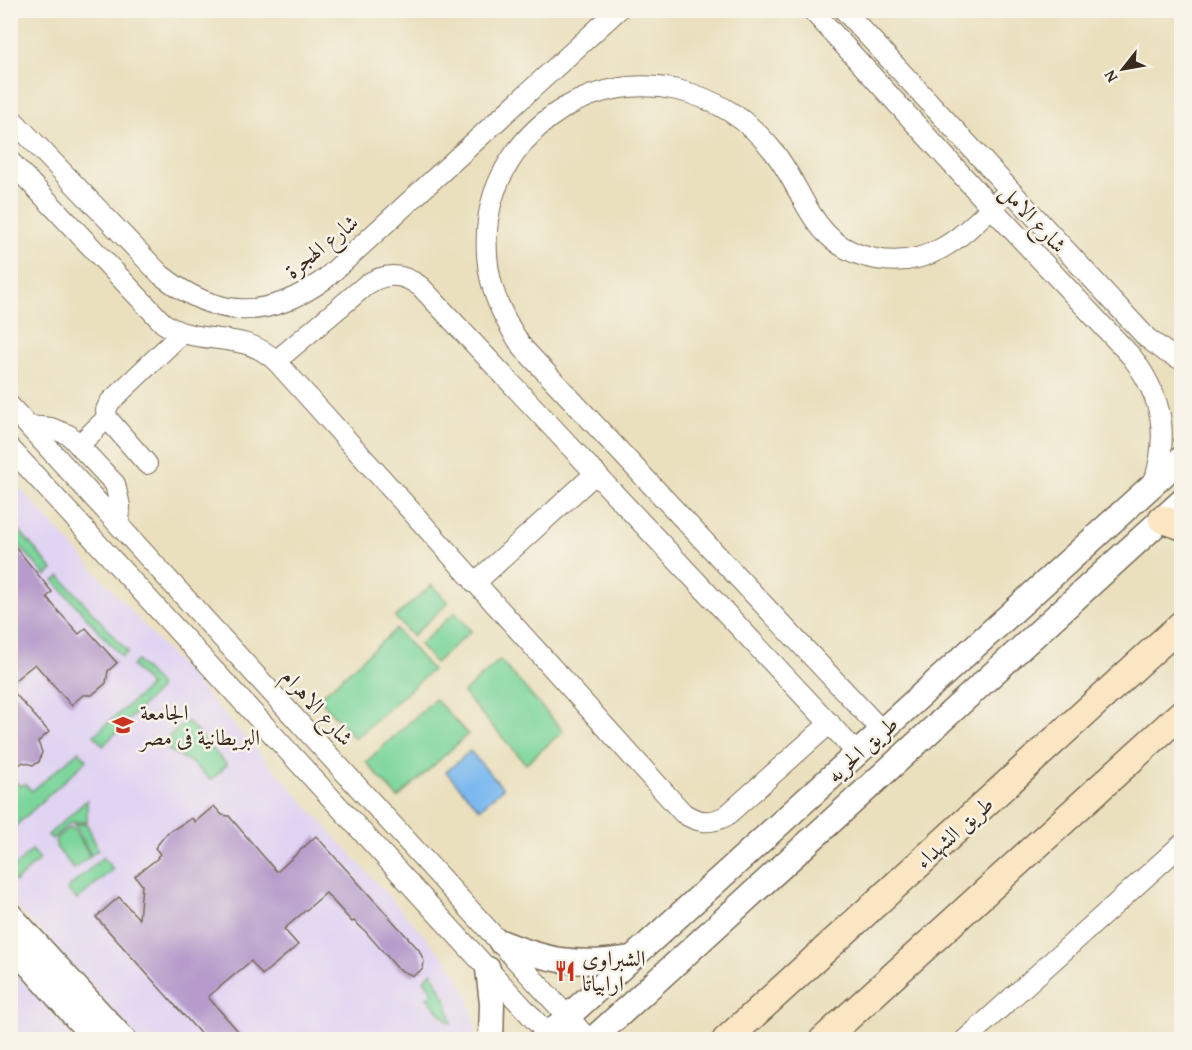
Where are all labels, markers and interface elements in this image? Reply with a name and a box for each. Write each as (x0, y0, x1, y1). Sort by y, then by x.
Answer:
north arrow (1093, 39, 1153, 99)
text: N (1097, 66, 1123, 87)
street label: شارع الامل (991, 176, 1075, 262)
street label: شارع الهجرة (277, 206, 367, 288)
street label: شارع الاهرام (272, 661, 361, 755)
place label: الجامعة البريطانية فى مصر (138, 696, 260, 753)
street label: طريق الحريه (819, 708, 905, 790)
school or university icon: الجامعة البريطانية فى مصر (111, 713, 135, 737)
street label: طريق الشهداء (908, 788, 1000, 876)
place label: الشبراوى ارابياتا (582, 942, 646, 999)
restaurant icon: الشبراوى ارابياتا (553, 959, 577, 983)

